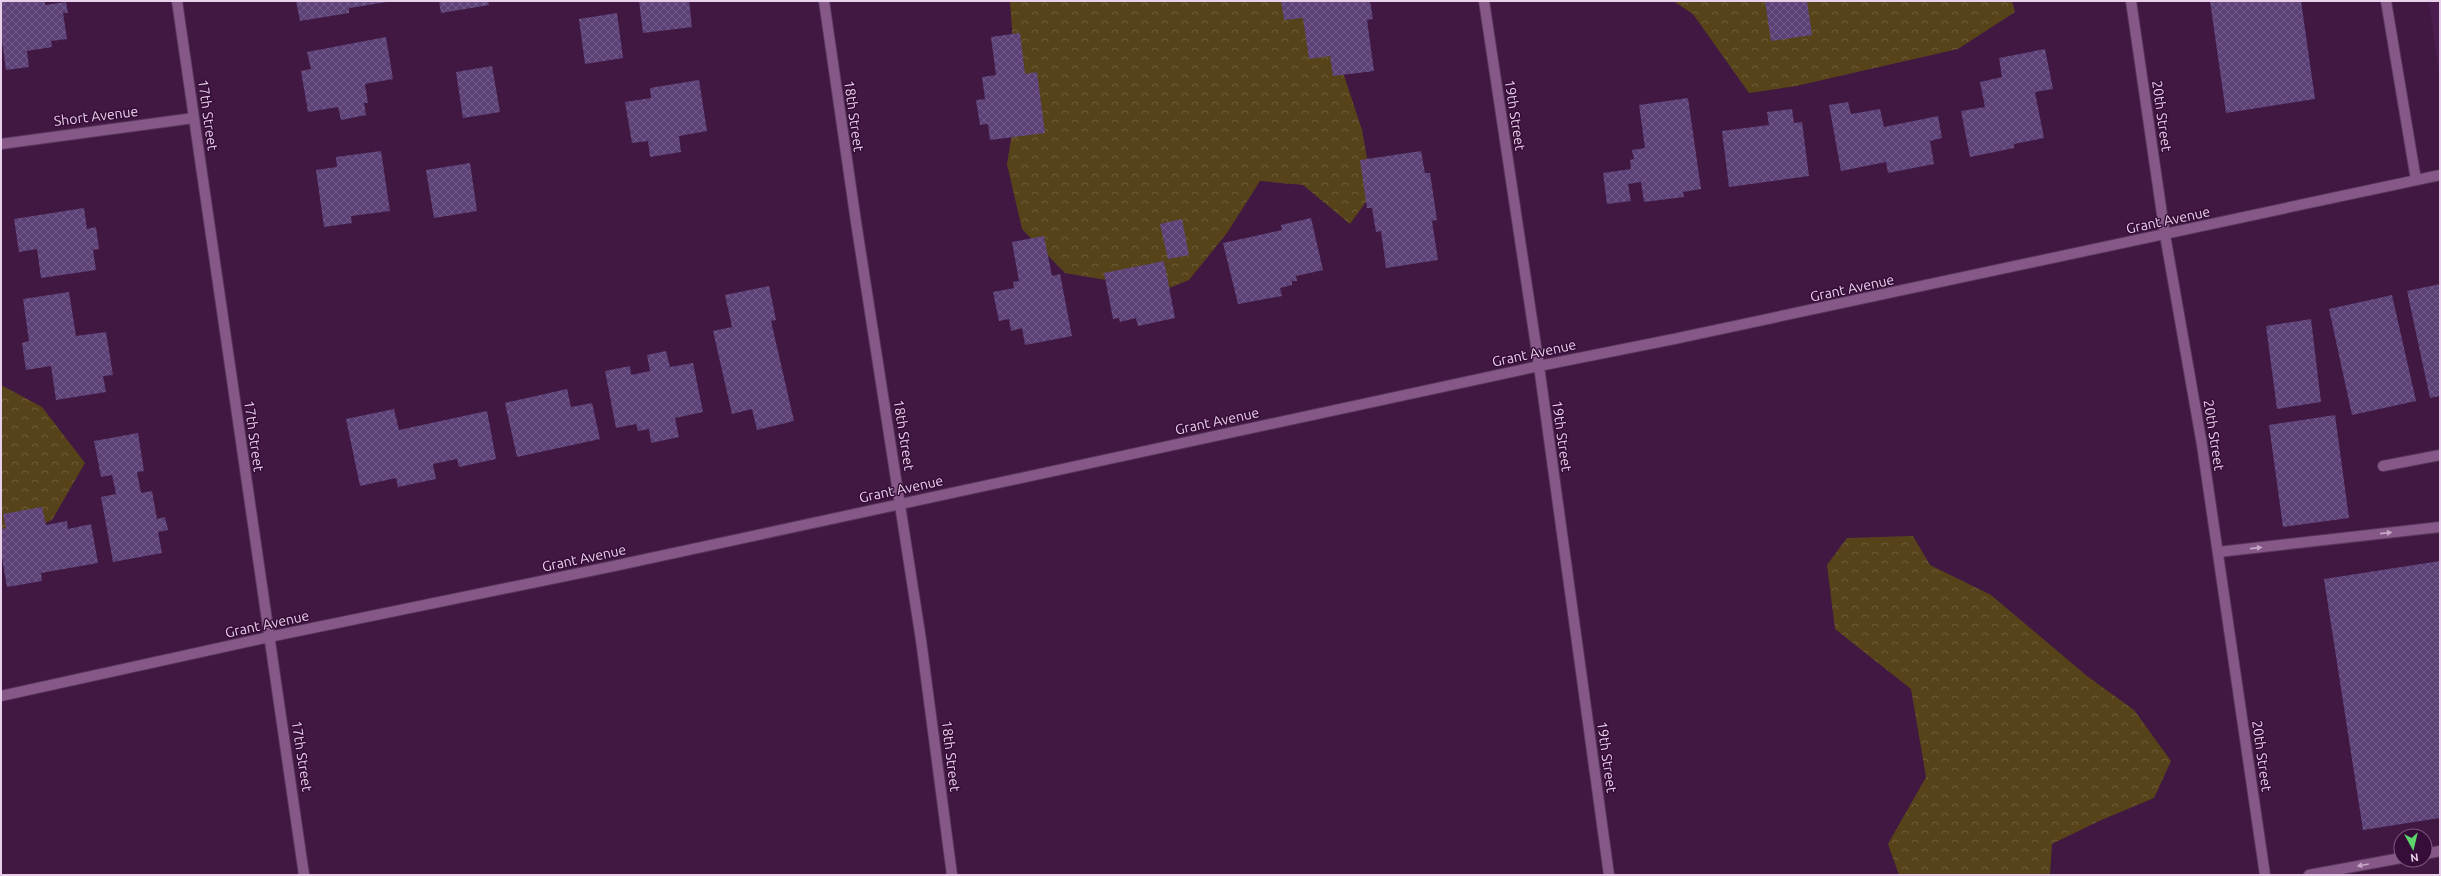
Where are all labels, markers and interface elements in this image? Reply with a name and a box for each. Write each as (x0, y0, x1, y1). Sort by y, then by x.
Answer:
street label: 17th Street (195, 78, 221, 152)
street label: 19th Street (1501, 78, 1529, 152)
street label: 18th Street (841, 79, 867, 153)
street label: 20th Street (2149, 79, 2175, 153)
street label: Short Avenue (53, 103, 139, 129)
street label: Grant Avenue (2124, 203, 2212, 237)
street label: Grant Avenue (1808, 271, 1896, 305)
street label: Grant Avenue (1490, 336, 1578, 370)
street label: 18th Street (890, 398, 918, 472)
street label: 20th Street (2200, 398, 2228, 472)
street label: 17th Street (241, 399, 267, 473)
street label: 19th Street (1549, 399, 1575, 473)
street label: Grant Avenue (1173, 404, 1261, 438)
street label: Grant Avenue (857, 472, 945, 506)
one-way arrow (2380, 530, 2392, 537)
street label: Grant Avenue (540, 541, 628, 575)
one-way arrow (2250, 545, 2263, 551)
street label: Grant Avenue (223, 607, 311, 641)
street label: 17th Street (288, 719, 316, 793)
street label: 18th Street (939, 719, 963, 793)
street label: 20th Street (2249, 719, 2275, 793)
street label: 19th Street (1594, 720, 1620, 794)
north arrow (2393, 828, 2433, 868)
text: N (2409, 851, 2419, 864)
one-way arrow (2357, 862, 2369, 868)

